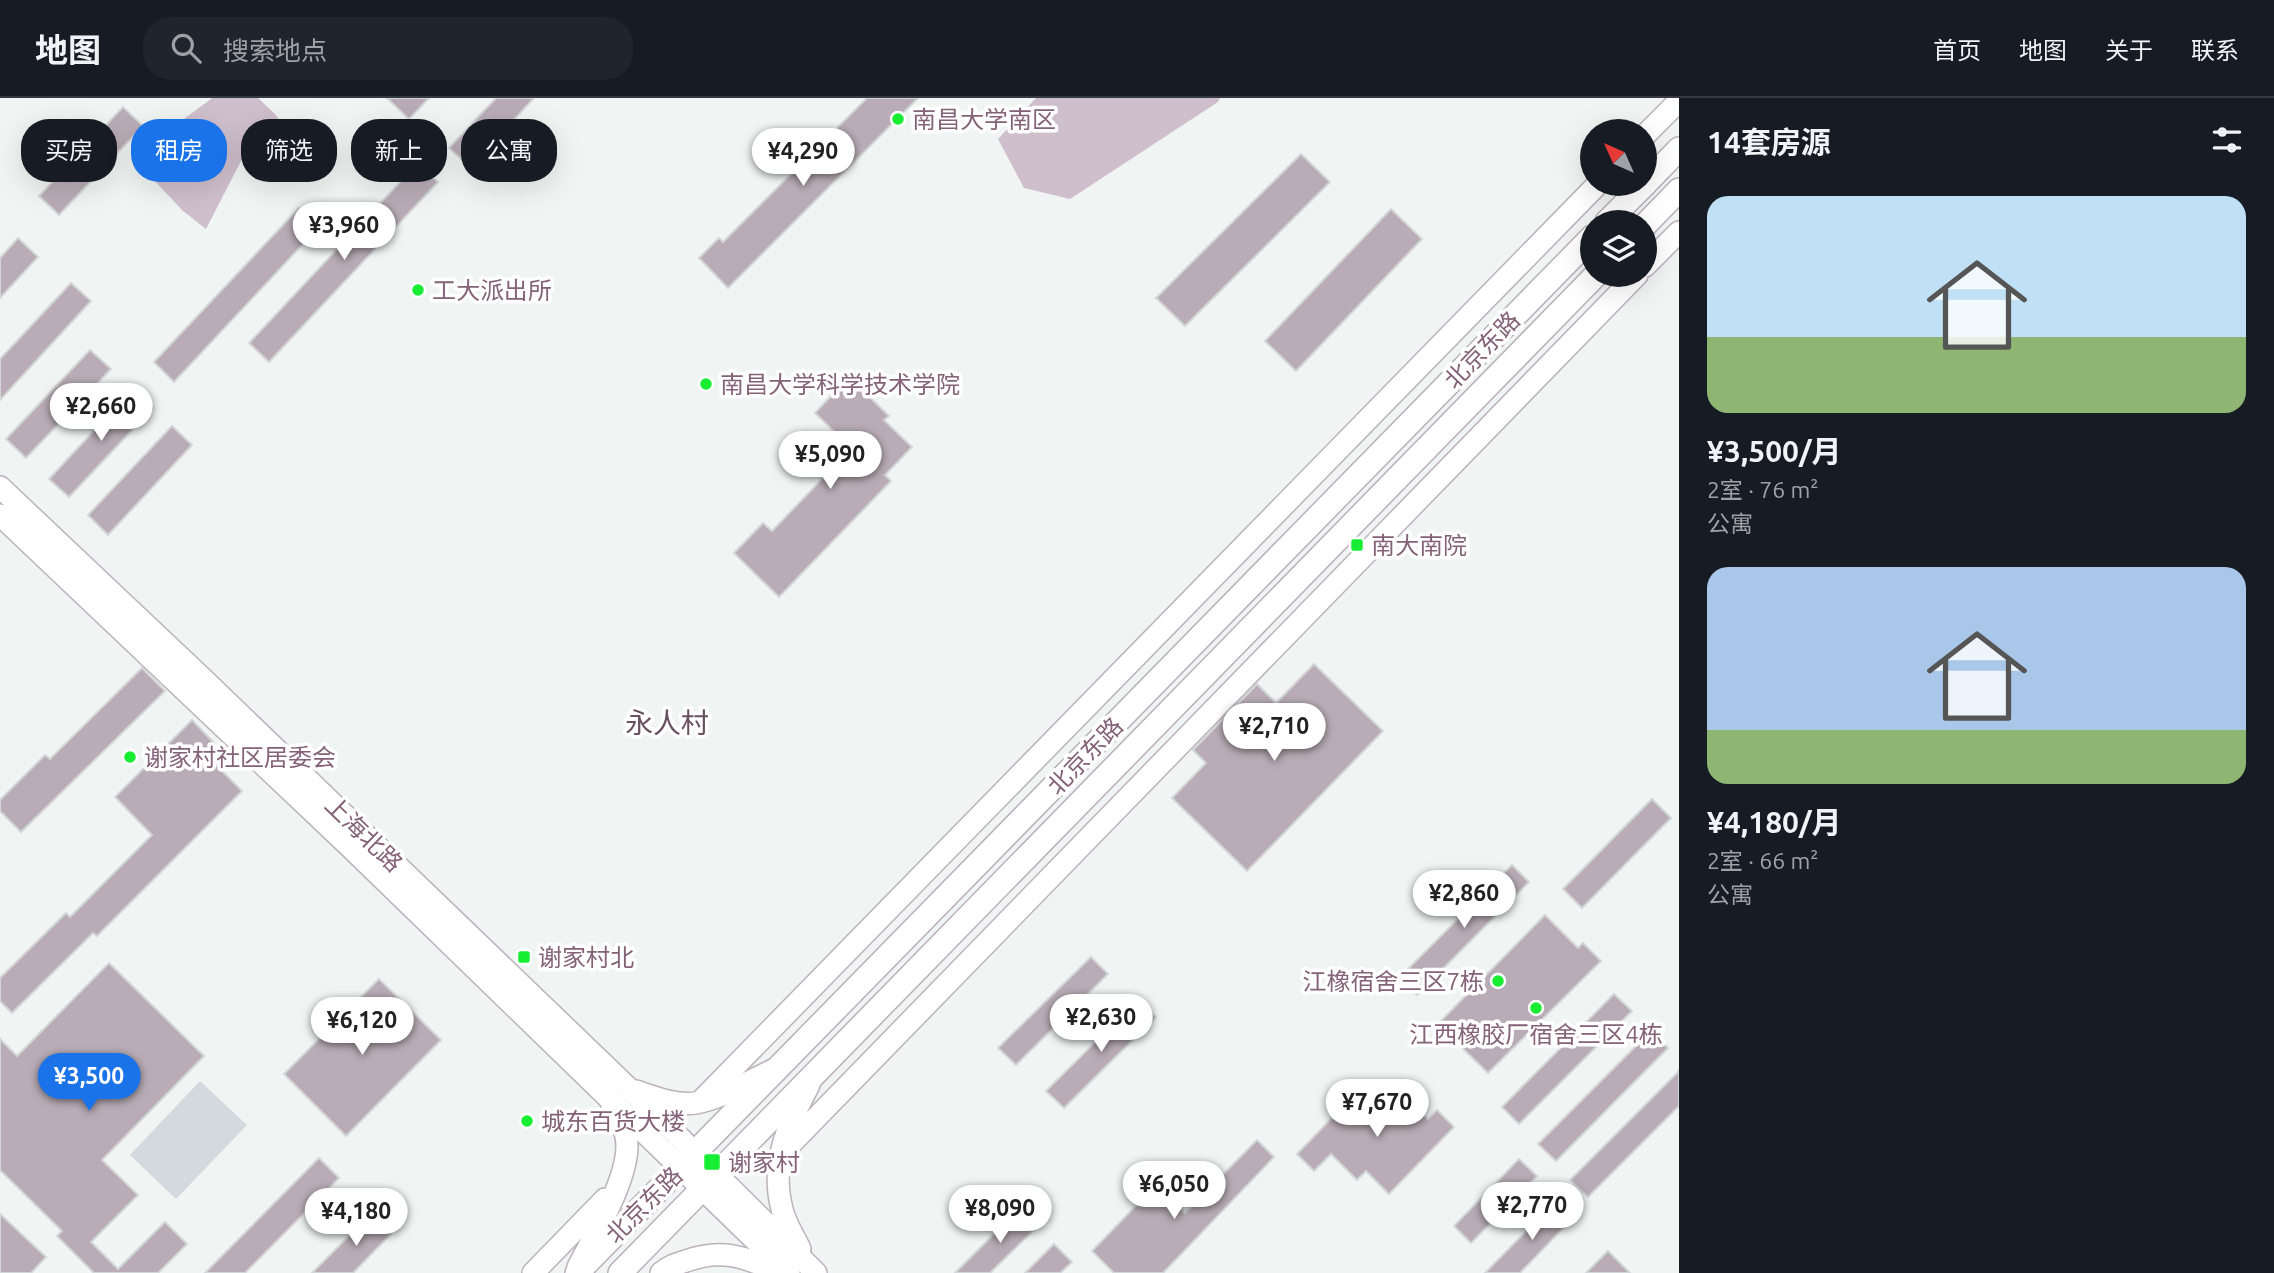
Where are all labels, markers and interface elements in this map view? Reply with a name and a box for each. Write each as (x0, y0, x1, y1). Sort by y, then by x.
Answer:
search box (143, 17, 633, 80)
icon: search (167, 29, 205, 67)
text: 地图 (35, 31, 101, 68)
text: 搜索地点 (223, 36, 327, 65)
text: 首页 (1933, 37, 1981, 64)
text: 地图 (2019, 37, 2067, 64)
text: 关于 (2105, 37, 2153, 64)
text: 联系 (2191, 37, 2239, 64)
place label: 南昌大学南区 (912, 106, 1056, 133)
marker: 南昌大学南区 (890, 111, 906, 127)
chip: 买房 (21, 119, 117, 182)
chip: 租房 (131, 119, 227, 182)
chip: 筛选 (241, 119, 337, 182)
chip: 新上 (351, 119, 447, 182)
chip: 公寓 (461, 119, 557, 182)
north arrow (1580, 119, 1657, 196)
map controls (1580, 119, 1657, 287)
icon: filters (2208, 121, 2246, 159)
text: 14套房源 (1707, 125, 1831, 159)
pin: ¥4,290 (746, 129, 860, 188)
text: ¥4,290 (768, 138, 838, 163)
pin: ¥3,960 (287, 202, 401, 262)
button: layers (1580, 210, 1657, 287)
text: ¥3,960 (309, 212, 379, 237)
icon: home (1914, 242, 2040, 368)
place label: 工大派出所 (432, 277, 552, 304)
marker: 工大派出所 (410, 282, 426, 298)
street label: 北京东路 (1439, 306, 1525, 394)
place label: 南昌大学科学技术学院 (720, 371, 960, 398)
marker: 南昌大学科学技术学院 (698, 376, 714, 392)
pin: ¥2,660 (44, 384, 158, 443)
text: ¥2,660 (66, 393, 136, 418)
pin: ¥5,090 (773, 432, 887, 491)
text: ¥3,500/月 (1707, 434, 1842, 468)
text: ¥5,090 (795, 441, 865, 466)
text: 2室 · 76 m² (1707, 477, 1818, 502)
text: 公寓 (1707, 511, 1753, 536)
place label: 南大南院 (1371, 532, 1467, 559)
marker: 南大南院 (1349, 537, 1365, 553)
icon: home (1914, 613, 2040, 739)
pin: ¥2,710 (1217, 704, 1331, 763)
district label: 永人村 (625, 707, 709, 738)
street label: 北京东路 (1042, 712, 1128, 800)
text: ¥2,710 (1239, 713, 1309, 738)
place label: 谢家村社区居委会 (144, 744, 336, 771)
marker: 谢家村社区居委会 (122, 749, 138, 765)
street label: 上海北路 (320, 791, 408, 877)
text: ¥4,180/月 (1707, 805, 1842, 839)
text: 2室 · 66 m² (1707, 848, 1818, 873)
pin: ¥2,860 (1407, 870, 1521, 930)
text: ¥2,860 (1429, 880, 1499, 905)
text: 公寓 (1707, 882, 1753, 907)
place label: 谢家村北 (538, 944, 634, 971)
marker: 谢家村北 (516, 949, 532, 965)
place label: 江橡宿舍三区7栋 (1302, 968, 1484, 995)
marker: 江橡宿舍三区7栋 (1490, 973, 1506, 989)
pin: ¥2,630 (1044, 995, 1158, 1054)
pin: ¥6,120 (305, 998, 419, 1057)
marker: 江西橡胶厂宿舍三区4栋 (1528, 1000, 1544, 1016)
text: ¥2,630 (1066, 1004, 1136, 1029)
text: ¥6,120 (327, 1007, 397, 1032)
place label: 江西橡胶厂宿舍三区4栋 (1409, 1021, 1663, 1048)
pin: ¥3,500 (32, 1054, 146, 1113)
text: ¥3,500 (54, 1063, 124, 1088)
pin: ¥7,670 (1320, 1080, 1434, 1139)
text: ¥7,670 (1342, 1089, 1412, 1114)
place label: 城东百货大楼 (541, 1108, 685, 1135)
marker: 城东百货大楼 (519, 1113, 535, 1129)
place label: 谢家村 (728, 1149, 800, 1176)
marker: 谢家村 (702, 1152, 722, 1172)
street label: 北京东路 (601, 1162, 687, 1248)
pin: ¥6,050 (1117, 1162, 1231, 1221)
text: ¥6,050 (1139, 1171, 1209, 1196)
pin: ¥2,770 (1475, 1182, 1589, 1242)
pin: ¥8,090 (943, 1186, 1057, 1245)
pin: ¥4,180 (299, 1188, 413, 1248)
text: ¥2,770 (1497, 1192, 1567, 1217)
text: ¥8,090 (965, 1195, 1035, 1220)
text: ¥4,180 (321, 1198, 391, 1223)

